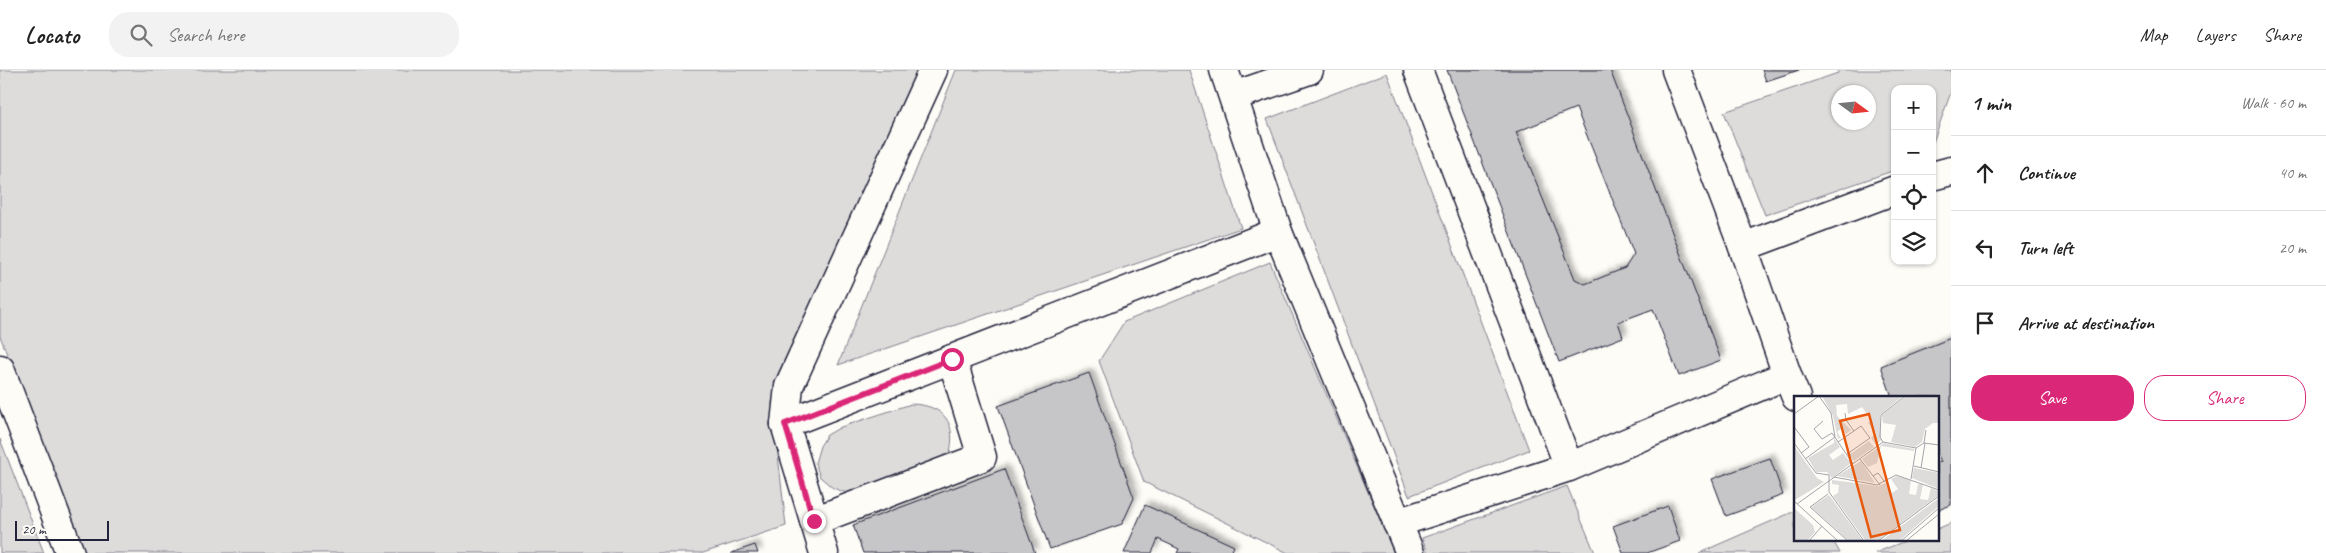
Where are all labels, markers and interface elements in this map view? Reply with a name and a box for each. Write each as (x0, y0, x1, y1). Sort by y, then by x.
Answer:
search box (109, 12, 459, 57)
text: Locato (25, 20, 79, 50)
icon: search (127, 21, 155, 49)
text: Search here (167, 23, 245, 47)
text: Map (2140, 24, 2168, 46)
text: Layers (2196, 24, 2235, 46)
text: Share (2263, 24, 2301, 46)
north arrow (1831, 85, 1876, 130)
map controls (1891, 85, 1936, 265)
button: + (1891, 85, 1936, 130)
text: 1 min (1971, 90, 2011, 116)
text: Walk · 60 m (2241, 93, 2306, 113)
button: − (1891, 130, 1936, 175)
icon: ahead (1971, 159, 1999, 187)
text: Continue (2018, 161, 2075, 185)
text: 40 m (2279, 163, 2306, 183)
button: locate (1891, 175, 1936, 220)
button: layers (1891, 220, 1936, 265)
icon: left (1971, 234, 1999, 262)
text: Turn left (2018, 236, 2073, 260)
text: 20 m (2279, 238, 2306, 258)
icon: arrive (1971, 309, 1999, 337)
text: Arrive at destination (2018, 311, 2154, 335)
route start (941, 348, 964, 371)
button: Save (1971, 375, 2134, 421)
button: Share (2144, 375, 2306, 421)
inset map (1794, 396, 1938, 540)
route end (803, 510, 826, 533)
scale bar (15, 518, 109, 541)
text: 20 m (22, 521, 46, 538)

